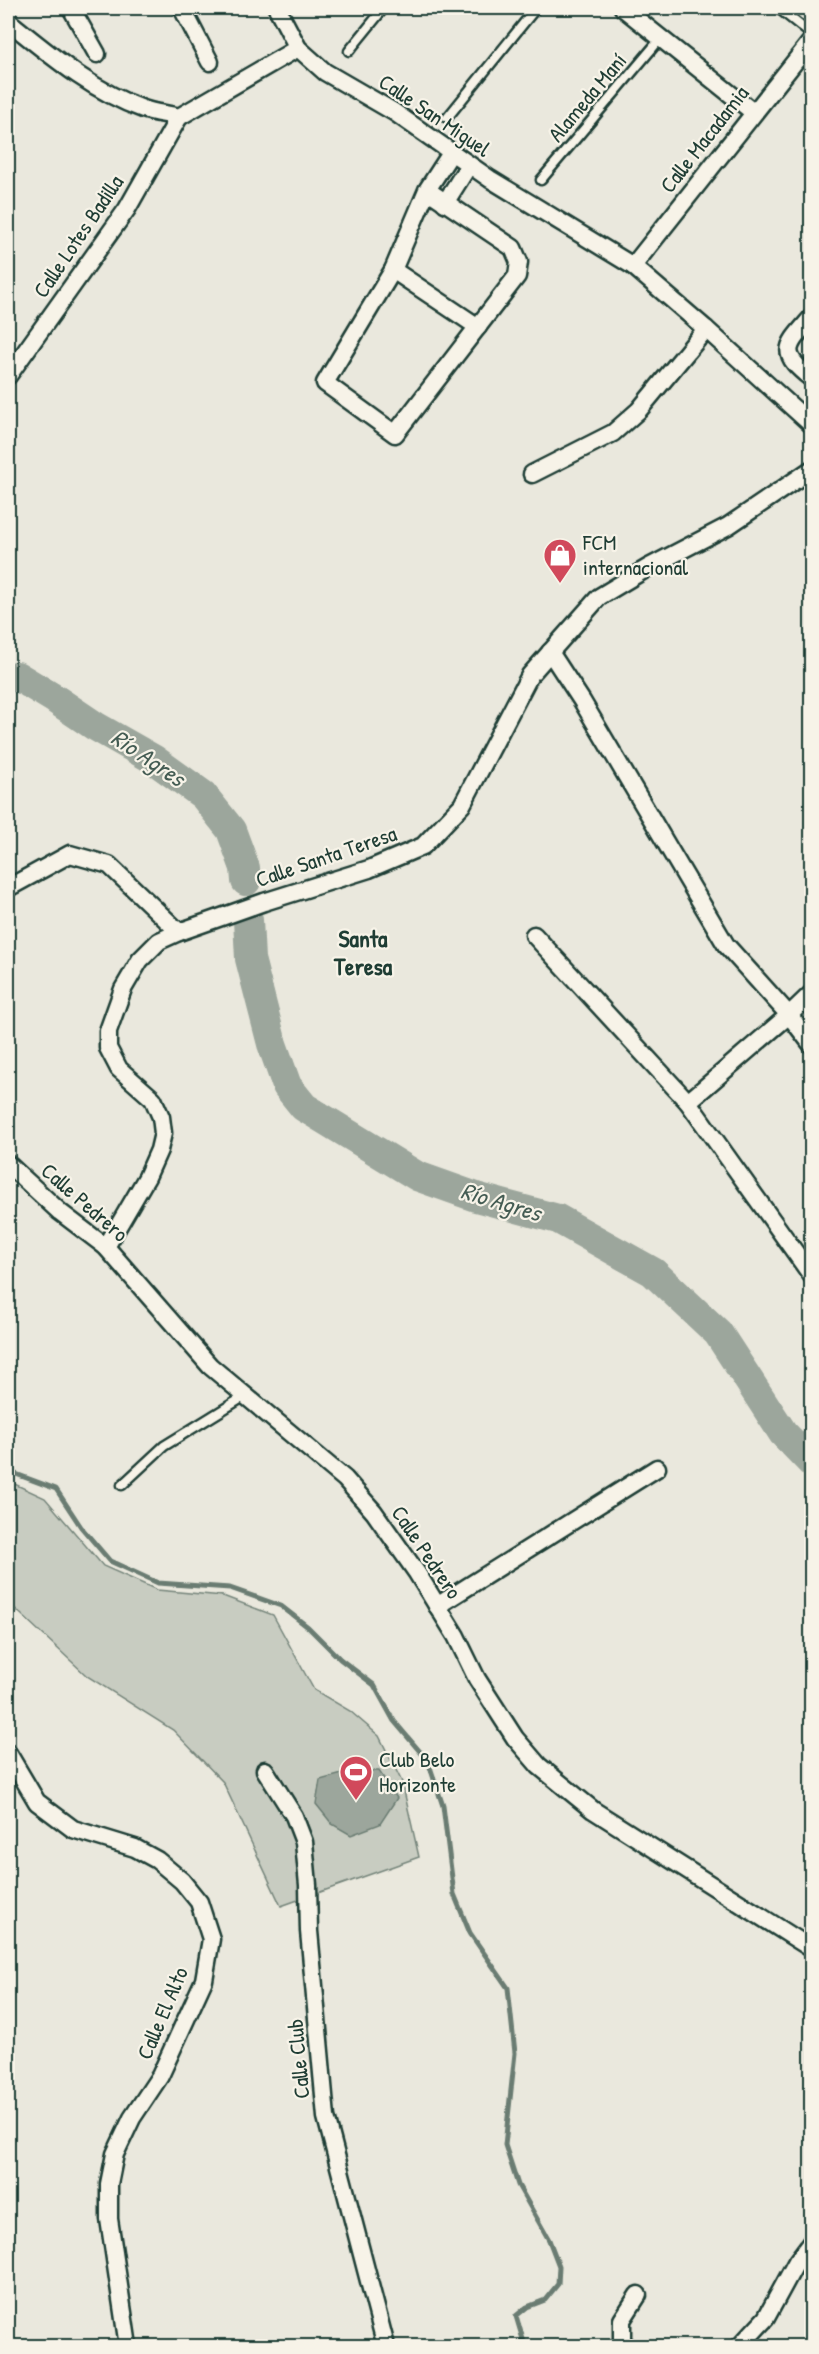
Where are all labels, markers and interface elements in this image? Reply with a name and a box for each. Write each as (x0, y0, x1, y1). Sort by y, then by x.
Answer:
street label: Alameda Maní (541, 46, 633, 148)
street label: Calle San Miguel (373, 67, 497, 164)
street label: Calle Macadamia (653, 79, 756, 199)
street label: Calle Lotes Badilla (26, 168, 130, 303)
place label: FCM internacional (582, 527, 688, 582)
shop icon: FCM internacional (542, 537, 578, 584)
water label: Río Agres (105, 721, 194, 796)
street label: Calle Santa Teresa (251, 818, 401, 894)
district label: Santa Teresa (333, 922, 393, 982)
street label: Calle Pedrero (35, 1156, 135, 1248)
water label: Río Agres (457, 1174, 548, 1230)
street label: Calle Pedrero (385, 1499, 469, 1605)
place label: Club Belo Horizonte (379, 1744, 456, 1799)
sports icon: Club Belo Horizonte (338, 1754, 374, 1801)
street label: Calle El Alto (129, 1962, 195, 2064)
street label: Calle Club (280, 2018, 316, 2100)

